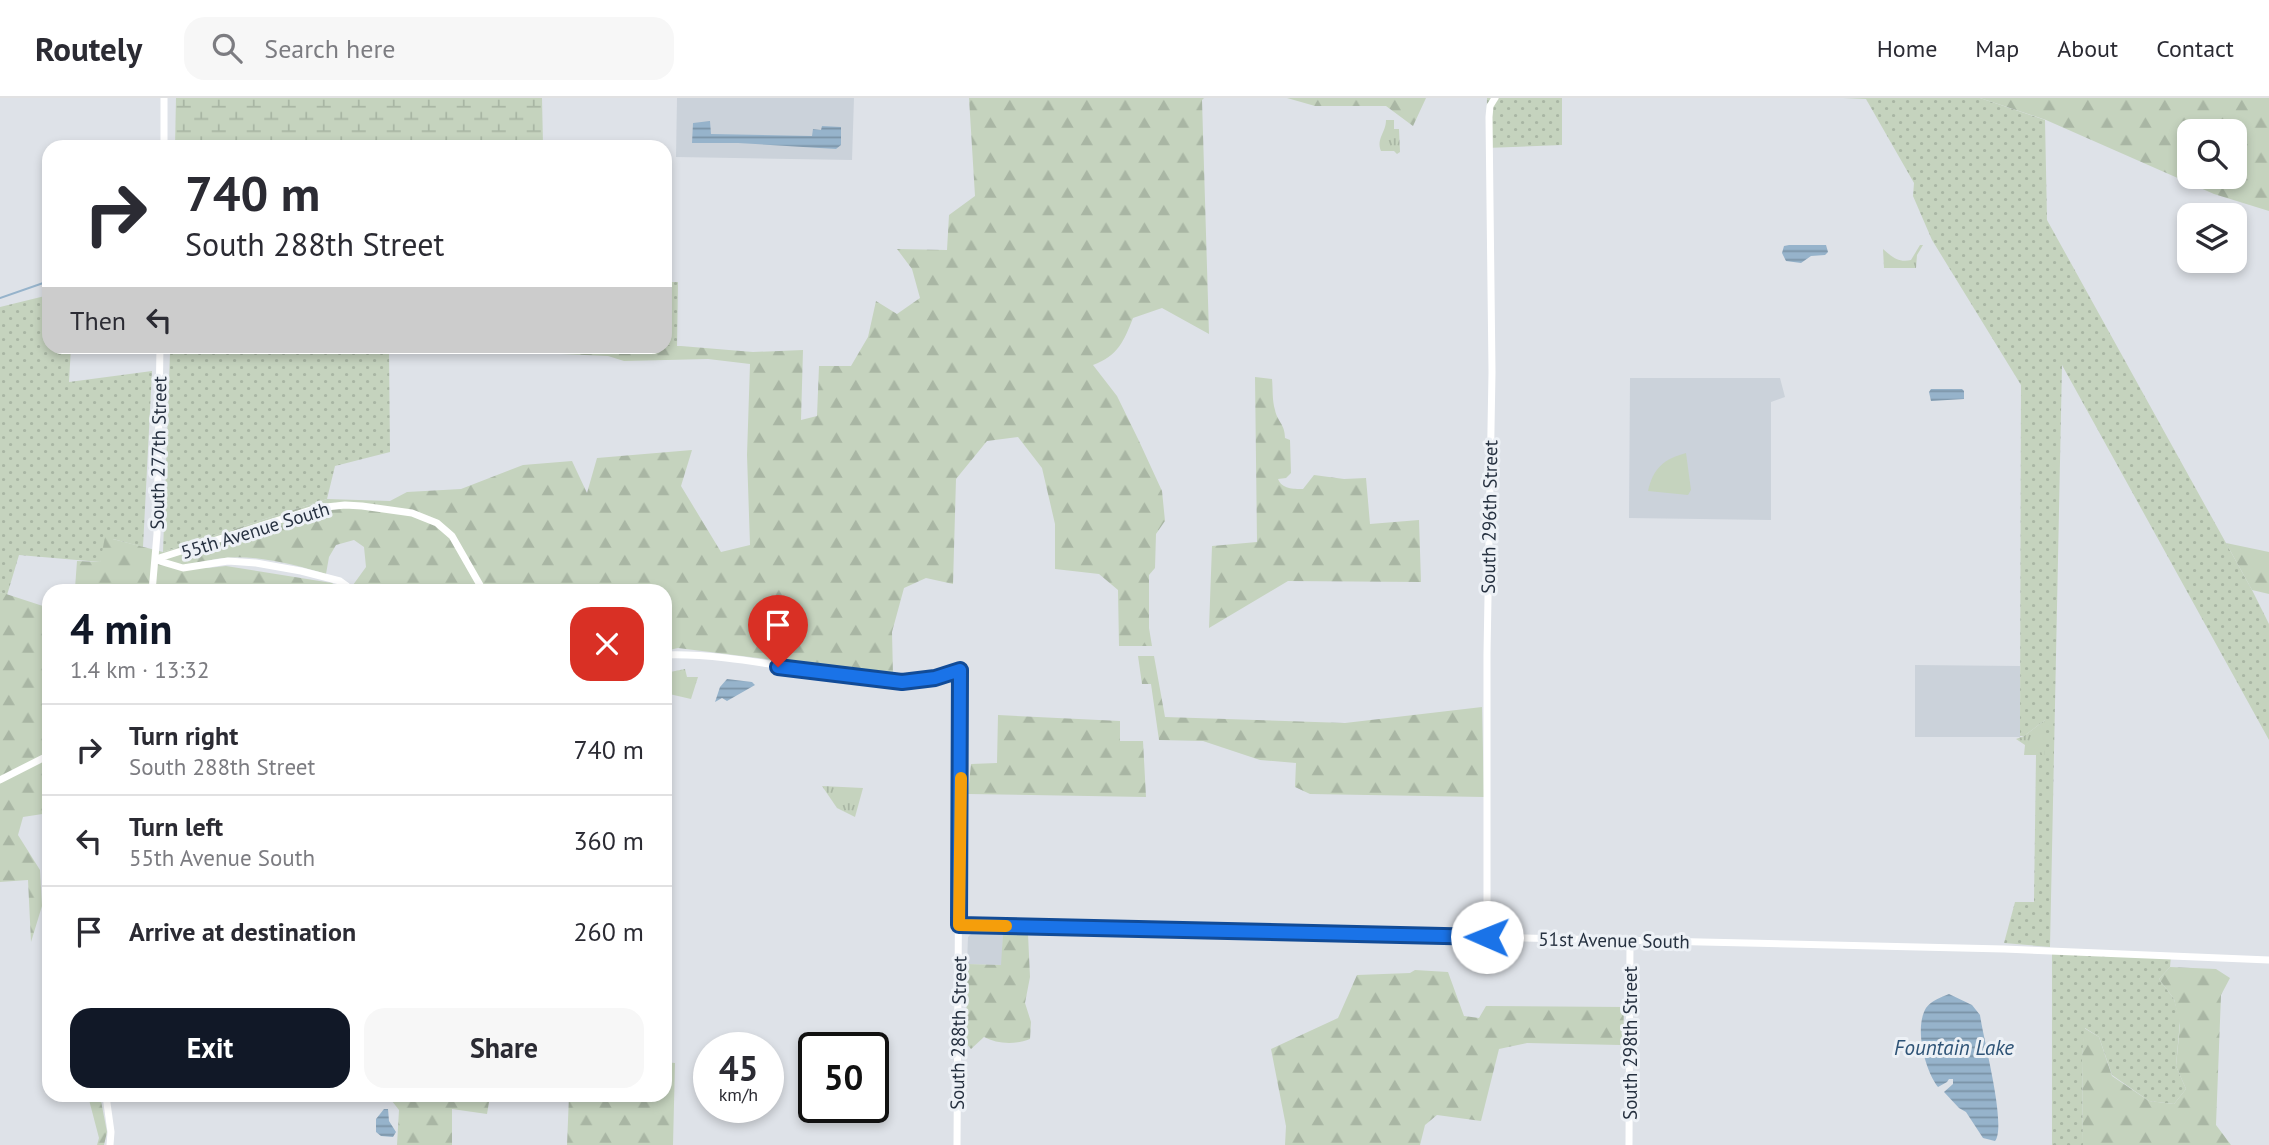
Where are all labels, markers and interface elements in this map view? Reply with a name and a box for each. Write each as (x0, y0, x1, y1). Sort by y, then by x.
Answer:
search box (184, 17, 674, 80)
text: Routely (35, 27, 142, 70)
icon: search (208, 29, 246, 67)
text: Search here (264, 32, 395, 65)
text: Home (1877, 33, 1937, 64)
text: Map (1975, 33, 2019, 64)
text: About (2057, 33, 2118, 64)
text: Contact (2156, 33, 2234, 64)
map controls (2177, 119, 2247, 273)
button: search (2177, 119, 2247, 189)
text: 740 m (185, 161, 320, 225)
icon: right (70, 168, 161, 259)
button: layers (2177, 203, 2247, 273)
text: South 288th Street (185, 223, 444, 265)
icon: left (140, 301, 178, 339)
text: Then (70, 304, 126, 337)
street label: South 277th Street (145, 376, 171, 530)
street label: South 296th Street (1476, 439, 1502, 594)
street label: 55th Avenue South (178, 496, 332, 564)
pin (748, 595, 808, 667)
text: 4 min (70, 601, 172, 656)
icon: arrive (759, 606, 797, 644)
button: close (570, 607, 644, 681)
text: 1.4 km · 13:32 (70, 655, 209, 684)
text: Turn right (129, 719, 238, 752)
icon: right (70, 731, 108, 769)
text: 740 m (573, 733, 644, 766)
text: South 288th Street (129, 752, 315, 781)
text: Turn left (129, 810, 223, 843)
icon: left (70, 822, 108, 860)
text: 360 m (573, 824, 644, 857)
text: 55th Avenue South (129, 843, 315, 872)
position arrow (1450, 900, 1524, 974)
icon: arrive (70, 913, 108, 951)
text: Arrive at destination (129, 915, 356, 948)
text: 260 m (573, 915, 644, 948)
street label: 51st Avenue South (1538, 927, 1690, 953)
street label: South 288th Street (945, 955, 971, 1110)
street label: South 298th Street (1618, 965, 1642, 1120)
button: Exit (70, 1008, 350, 1088)
button: Share (364, 1008, 644, 1088)
speed limit sign: 50 (798, 1032, 889, 1123)
water label: Fountain Lake (1894, 1034, 2014, 1061)
text: 45 (719, 1045, 758, 1091)
text: km/h (719, 1083, 758, 1106)

